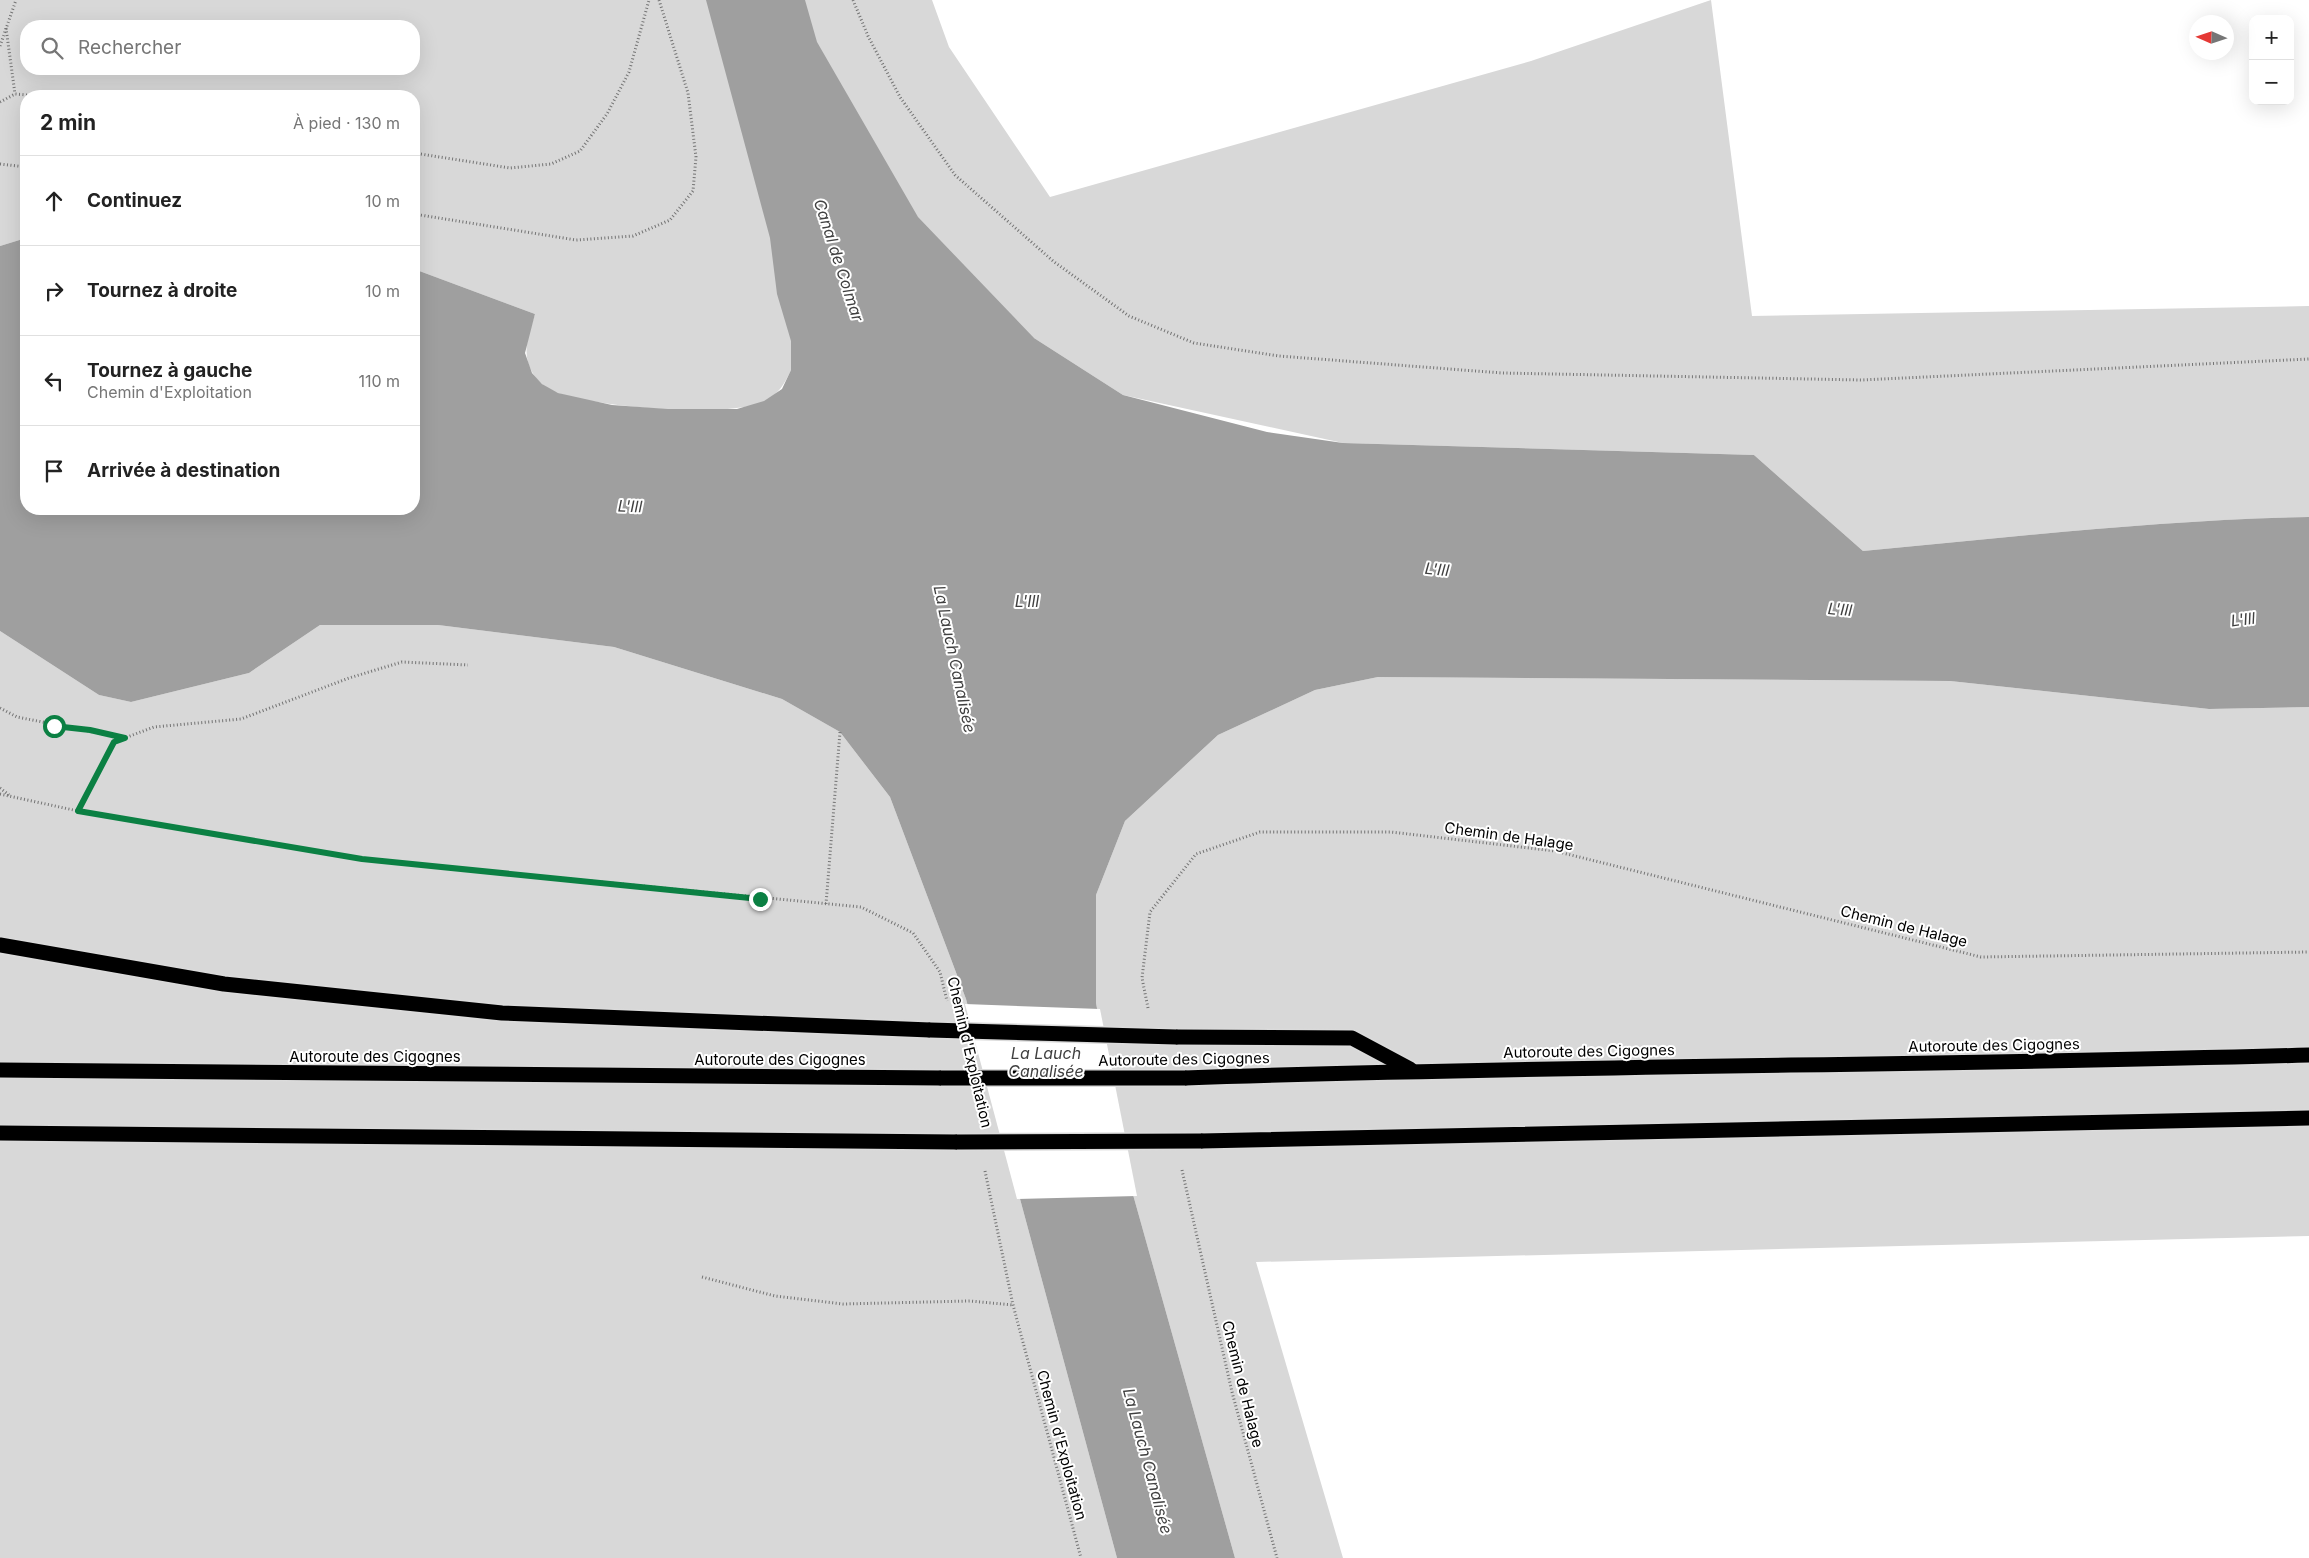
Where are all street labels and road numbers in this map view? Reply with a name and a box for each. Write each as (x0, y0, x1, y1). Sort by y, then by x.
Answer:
street label: Chemin de Halage (1443, 818, 1575, 854)
street label: Chemin de Halage (1839, 901, 1969, 951)
street label: Chemin d'Exploitation (943, 975, 997, 1129)
street label: Autoroute des Cigognes (1908, 1034, 2080, 1056)
street label: Autoroute des Cigognes (1503, 1040, 1675, 1062)
street label: Autoroute des Cigognes (289, 1047, 461, 1066)
street label: Autoroute des Cigognes (1098, 1048, 1270, 1070)
street label: Autoroute des Cigognes (694, 1050, 866, 1069)
street label: Chemin de Halage (1218, 1319, 1268, 1449)
street label: Chemin d'Exploitation (1033, 1368, 1091, 1522)

